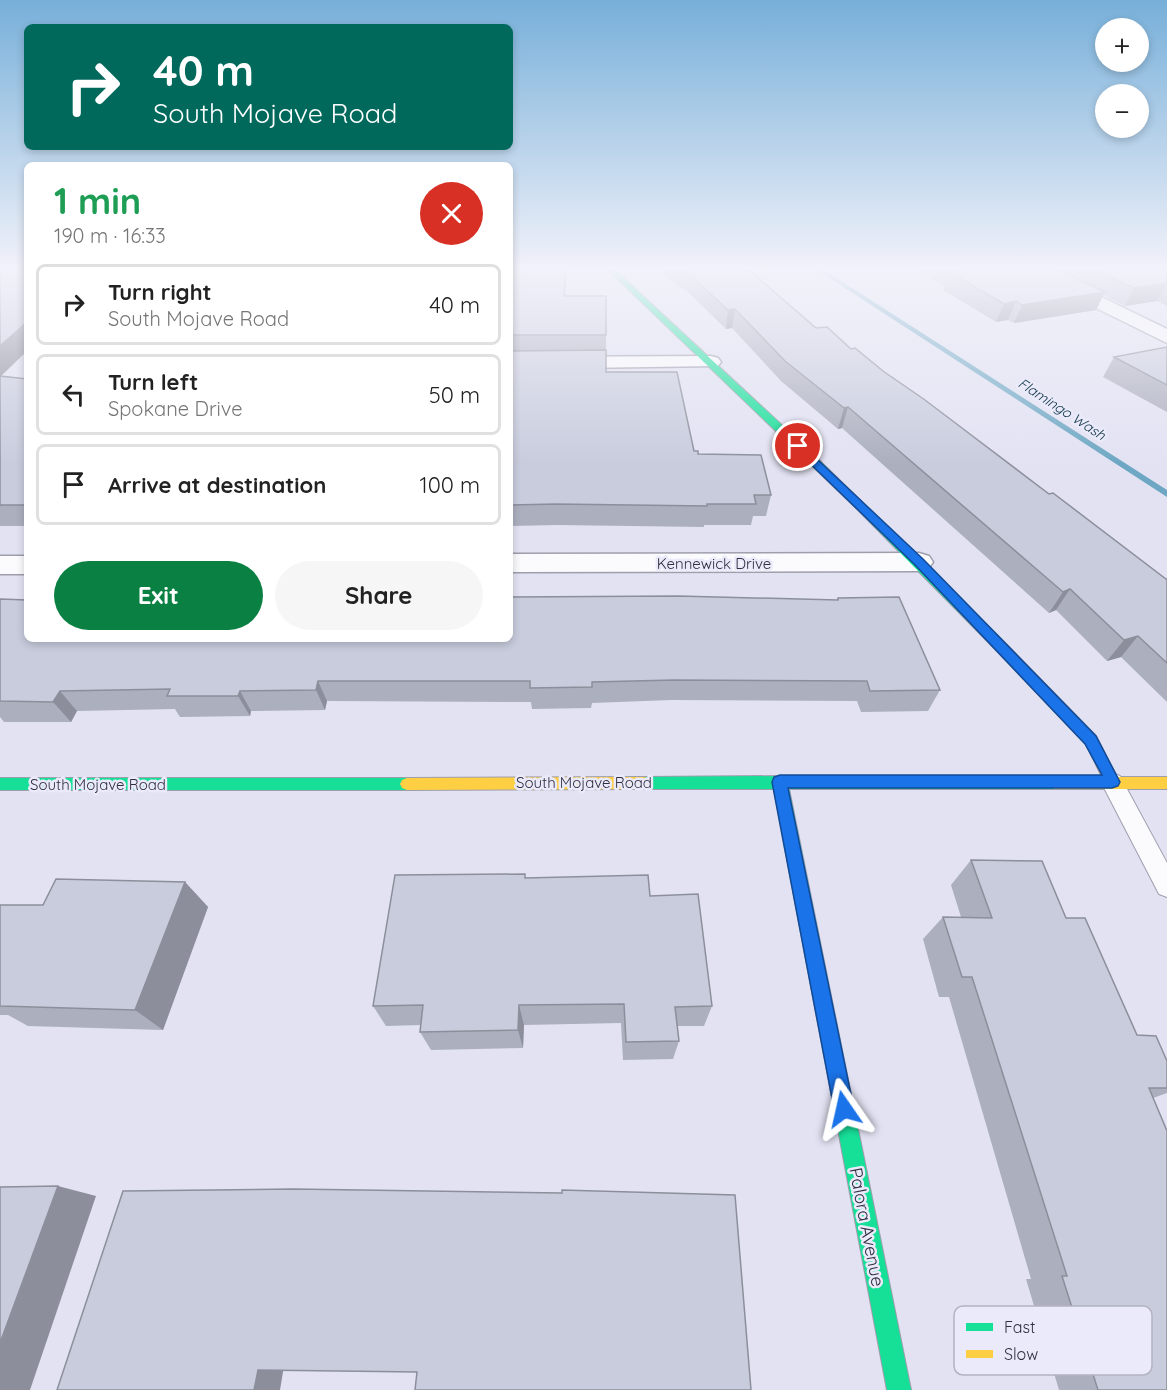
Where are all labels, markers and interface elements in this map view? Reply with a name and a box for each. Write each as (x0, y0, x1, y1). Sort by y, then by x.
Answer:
map controls (1095, 18, 1149, 138)
button: + (1095, 18, 1149, 72)
text: 40 m (153, 44, 254, 97)
icon: right (54, 48, 132, 126)
button: − (1095, 84, 1149, 138)
text: South Mojave Road (153, 96, 397, 130)
text: 1 min (54, 178, 141, 223)
button: close (420, 182, 483, 245)
text: 190 m · 16:33 (54, 223, 166, 248)
text: Turn right (108, 278, 212, 306)
icon: right (57, 288, 90, 321)
text: 40 m (429, 291, 480, 319)
text: South Mojave Road (108, 306, 289, 331)
text: Turn left (108, 368, 198, 396)
water label: Flamingo Wash (1015, 374, 1110, 445)
icon: left (57, 378, 90, 411)
text: 50 m (429, 381, 480, 409)
text: Spokane Drive (108, 396, 243, 421)
pin (772, 420, 823, 471)
icon: arrive (781, 429, 814, 462)
icon: arrive (57, 468, 90, 501)
text: Arrive at destination (108, 471, 326, 499)
text: 100 m (420, 471, 480, 499)
street label: Kennewick Drive (657, 554, 771, 573)
button: Exit (54, 561, 263, 630)
button: Share (275, 561, 483, 630)
street label: South Mojave Road (516, 773, 652, 792)
street label: South Mojave Road (30, 775, 166, 794)
position arrow (812, 1077, 876, 1141)
street label: Palora Avenue (844, 1166, 890, 1288)
legend (954, 1306, 1152, 1375)
text: Fast (1004, 1317, 1035, 1337)
text: Slow (1004, 1344, 1038, 1364)

